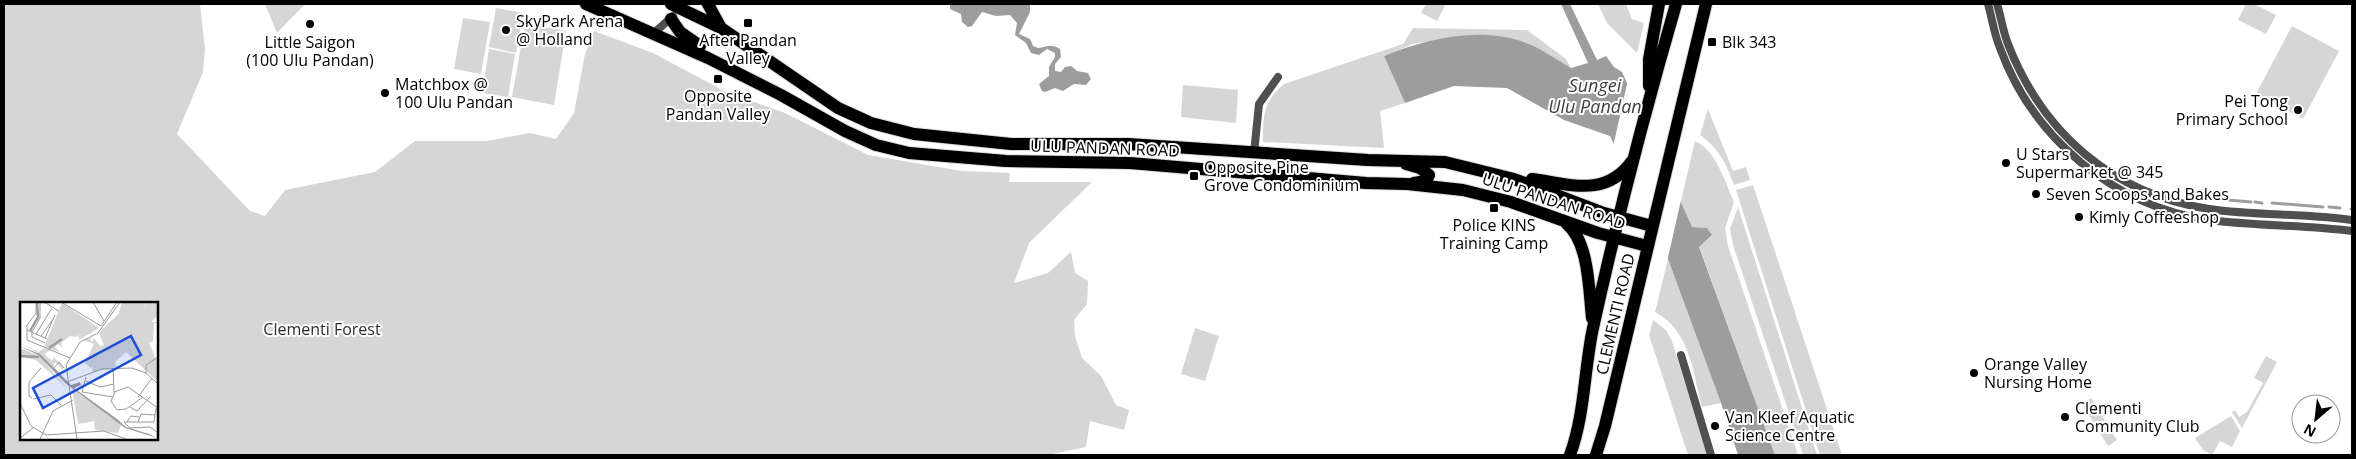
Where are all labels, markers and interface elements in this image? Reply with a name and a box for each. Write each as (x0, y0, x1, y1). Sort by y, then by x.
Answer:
place label: SkyPark Arena @ Holland (516, 10, 623, 50)
marker: After Pandan Valley (742, 17, 754, 29)
marker: Little Saigon (100 Ulu Pandan) (304, 18, 316, 30)
marker: SkyPark Arena @ Holland (500, 24, 512, 36)
place label: After Pandan Valley (699, 29, 797, 69)
place label: Little Saigon (100 Ulu Pandan) (246, 31, 374, 71)
place label: Blk 343 (1722, 31, 1776, 53)
marker: Blk 343 (1706, 36, 1718, 48)
place label: Matchbox @ 100 Ulu Pandan (395, 73, 513, 113)
marker: Opposite Pandan Valley (712, 73, 724, 85)
water label: Sungei Ulu Pandan (1548, 73, 1642, 118)
place label: Opposite Pandan Valley (666, 85, 771, 125)
marker: Matchbox @ 100 Ulu Pandan (379, 87, 391, 99)
place label: Pei Tong Primary School (2176, 90, 2288, 130)
marker: Pei Tong Primary School (2292, 104, 2304, 116)
street label: ULU PANDAN ROAD (1030, 134, 1180, 162)
place label: U Stars Supermarket @ 345 (2016, 143, 2163, 183)
place label: Opposite Pine Grove Condominium (1204, 156, 1359, 196)
marker: U Stars Supermarket @ 345 (2000, 157, 2012, 169)
street label: ULU PANDAN ROAD (1479, 167, 1629, 235)
marker: Opposite Pine Grove Condominium (1188, 170, 1200, 182)
place label: Seven Scoops and Bakes (2046, 183, 2229, 205)
marker: Seven Scoops and Bakes (2030, 188, 2042, 200)
marker: Police KINS Training Camp (1488, 202, 1500, 214)
place label: Kimly Coffeeshop (2089, 206, 2219, 228)
marker: Kimly Coffeeshop (2073, 211, 2085, 223)
place label: Police KINS Training Camp (1440, 214, 1548, 254)
street label: CLEMENTI ROAD (1590, 251, 1640, 377)
inset map (20, 302, 158, 439)
park label: Clementi Forest (263, 318, 381, 340)
place label: Orange Valley Nursing Home (1984, 353, 2092, 393)
marker: Orange Valley Nursing Home (1968, 367, 1980, 379)
north arrow (2291, 394, 2341, 444)
place label: Clementi Community Club (2075, 397, 2200, 437)
place label: Van Kleef Aquatic Science Centre (1725, 406, 1855, 446)
marker: Clementi Community Club (2059, 411, 2071, 423)
marker: Van Kleef Aquatic Science Centre (1709, 420, 1721, 432)
text: N (2300, 420, 2319, 442)

